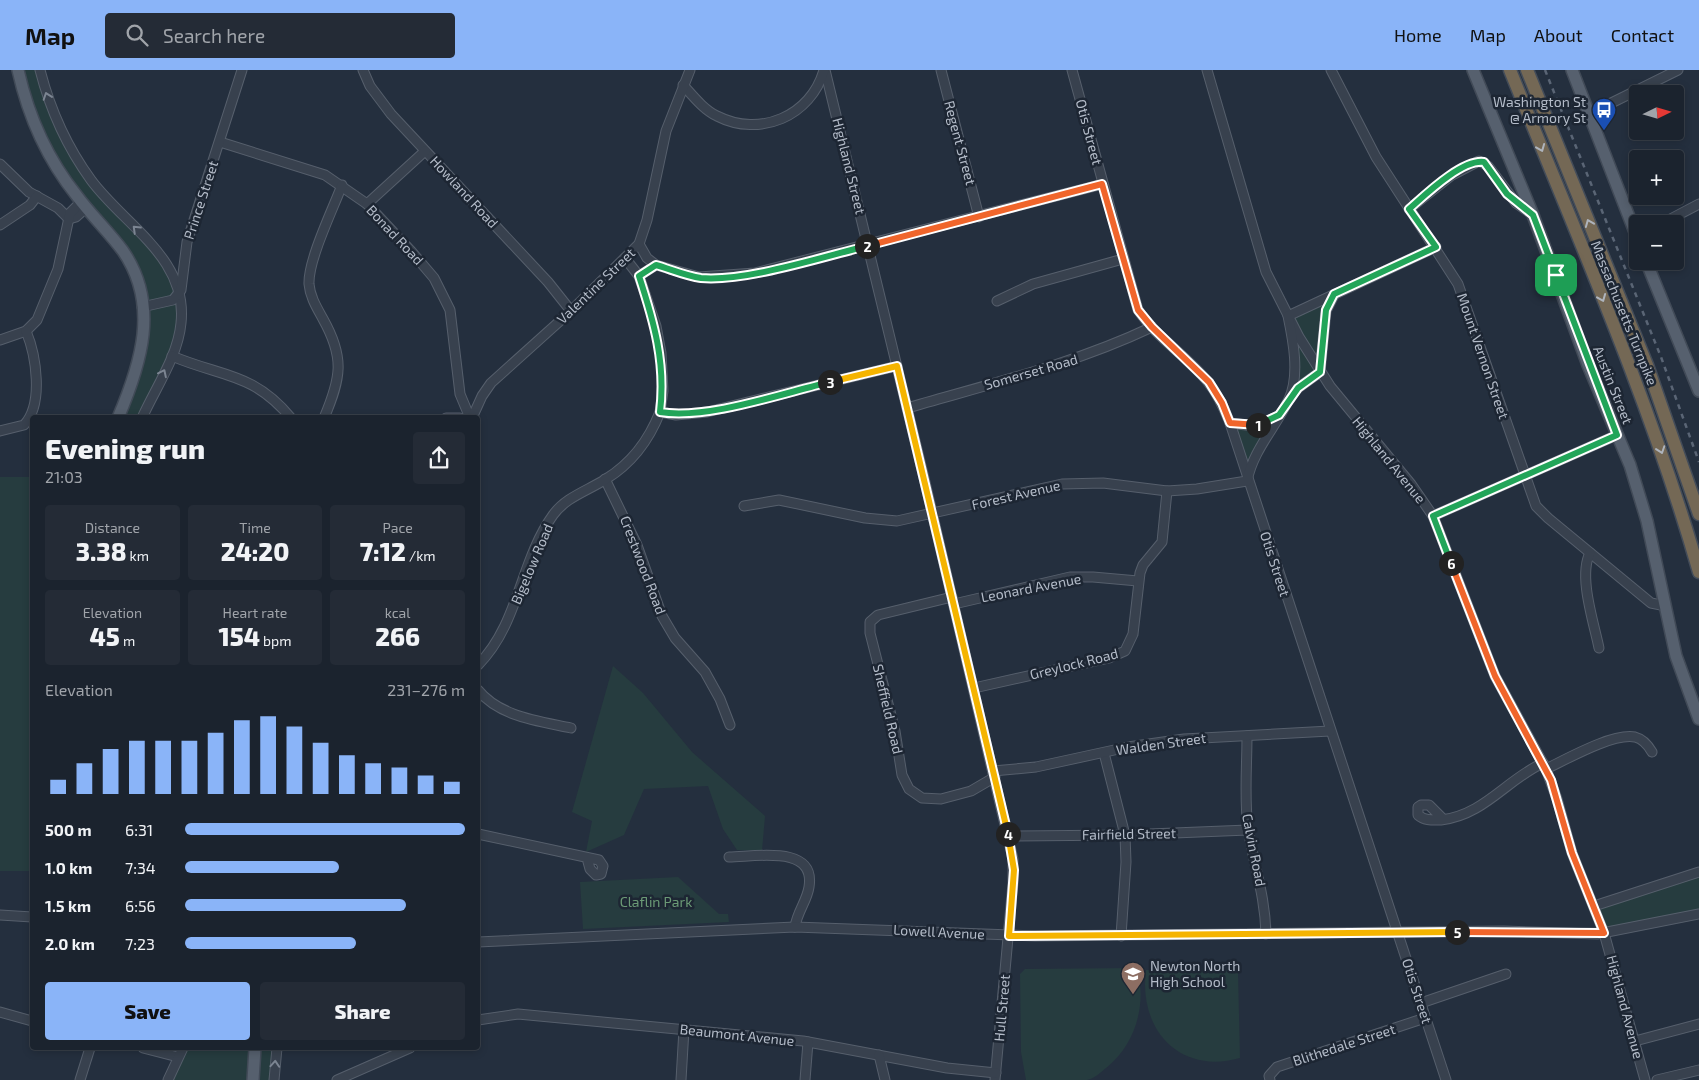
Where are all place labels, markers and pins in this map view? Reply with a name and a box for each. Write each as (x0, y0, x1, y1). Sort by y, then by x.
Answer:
place label: Washington St @ Armory St (1493, 93, 1586, 126)
bus stop icon: Washington St @ Armory St (1591, 97, 1617, 131)
pin: 2 (854, 234, 880, 258)
pin (1535, 254, 1577, 296)
pin: 3 (818, 370, 842, 394)
pin: 1 (1246, 412, 1270, 438)
pin: 6 (1438, 550, 1464, 576)
pin: 4 (996, 822, 1020, 846)
pin: 5 (1444, 920, 1470, 944)
place label: Newton North High School (1150, 957, 1240, 990)
school or university icon: Newton North High School (1120, 961, 1146, 995)

